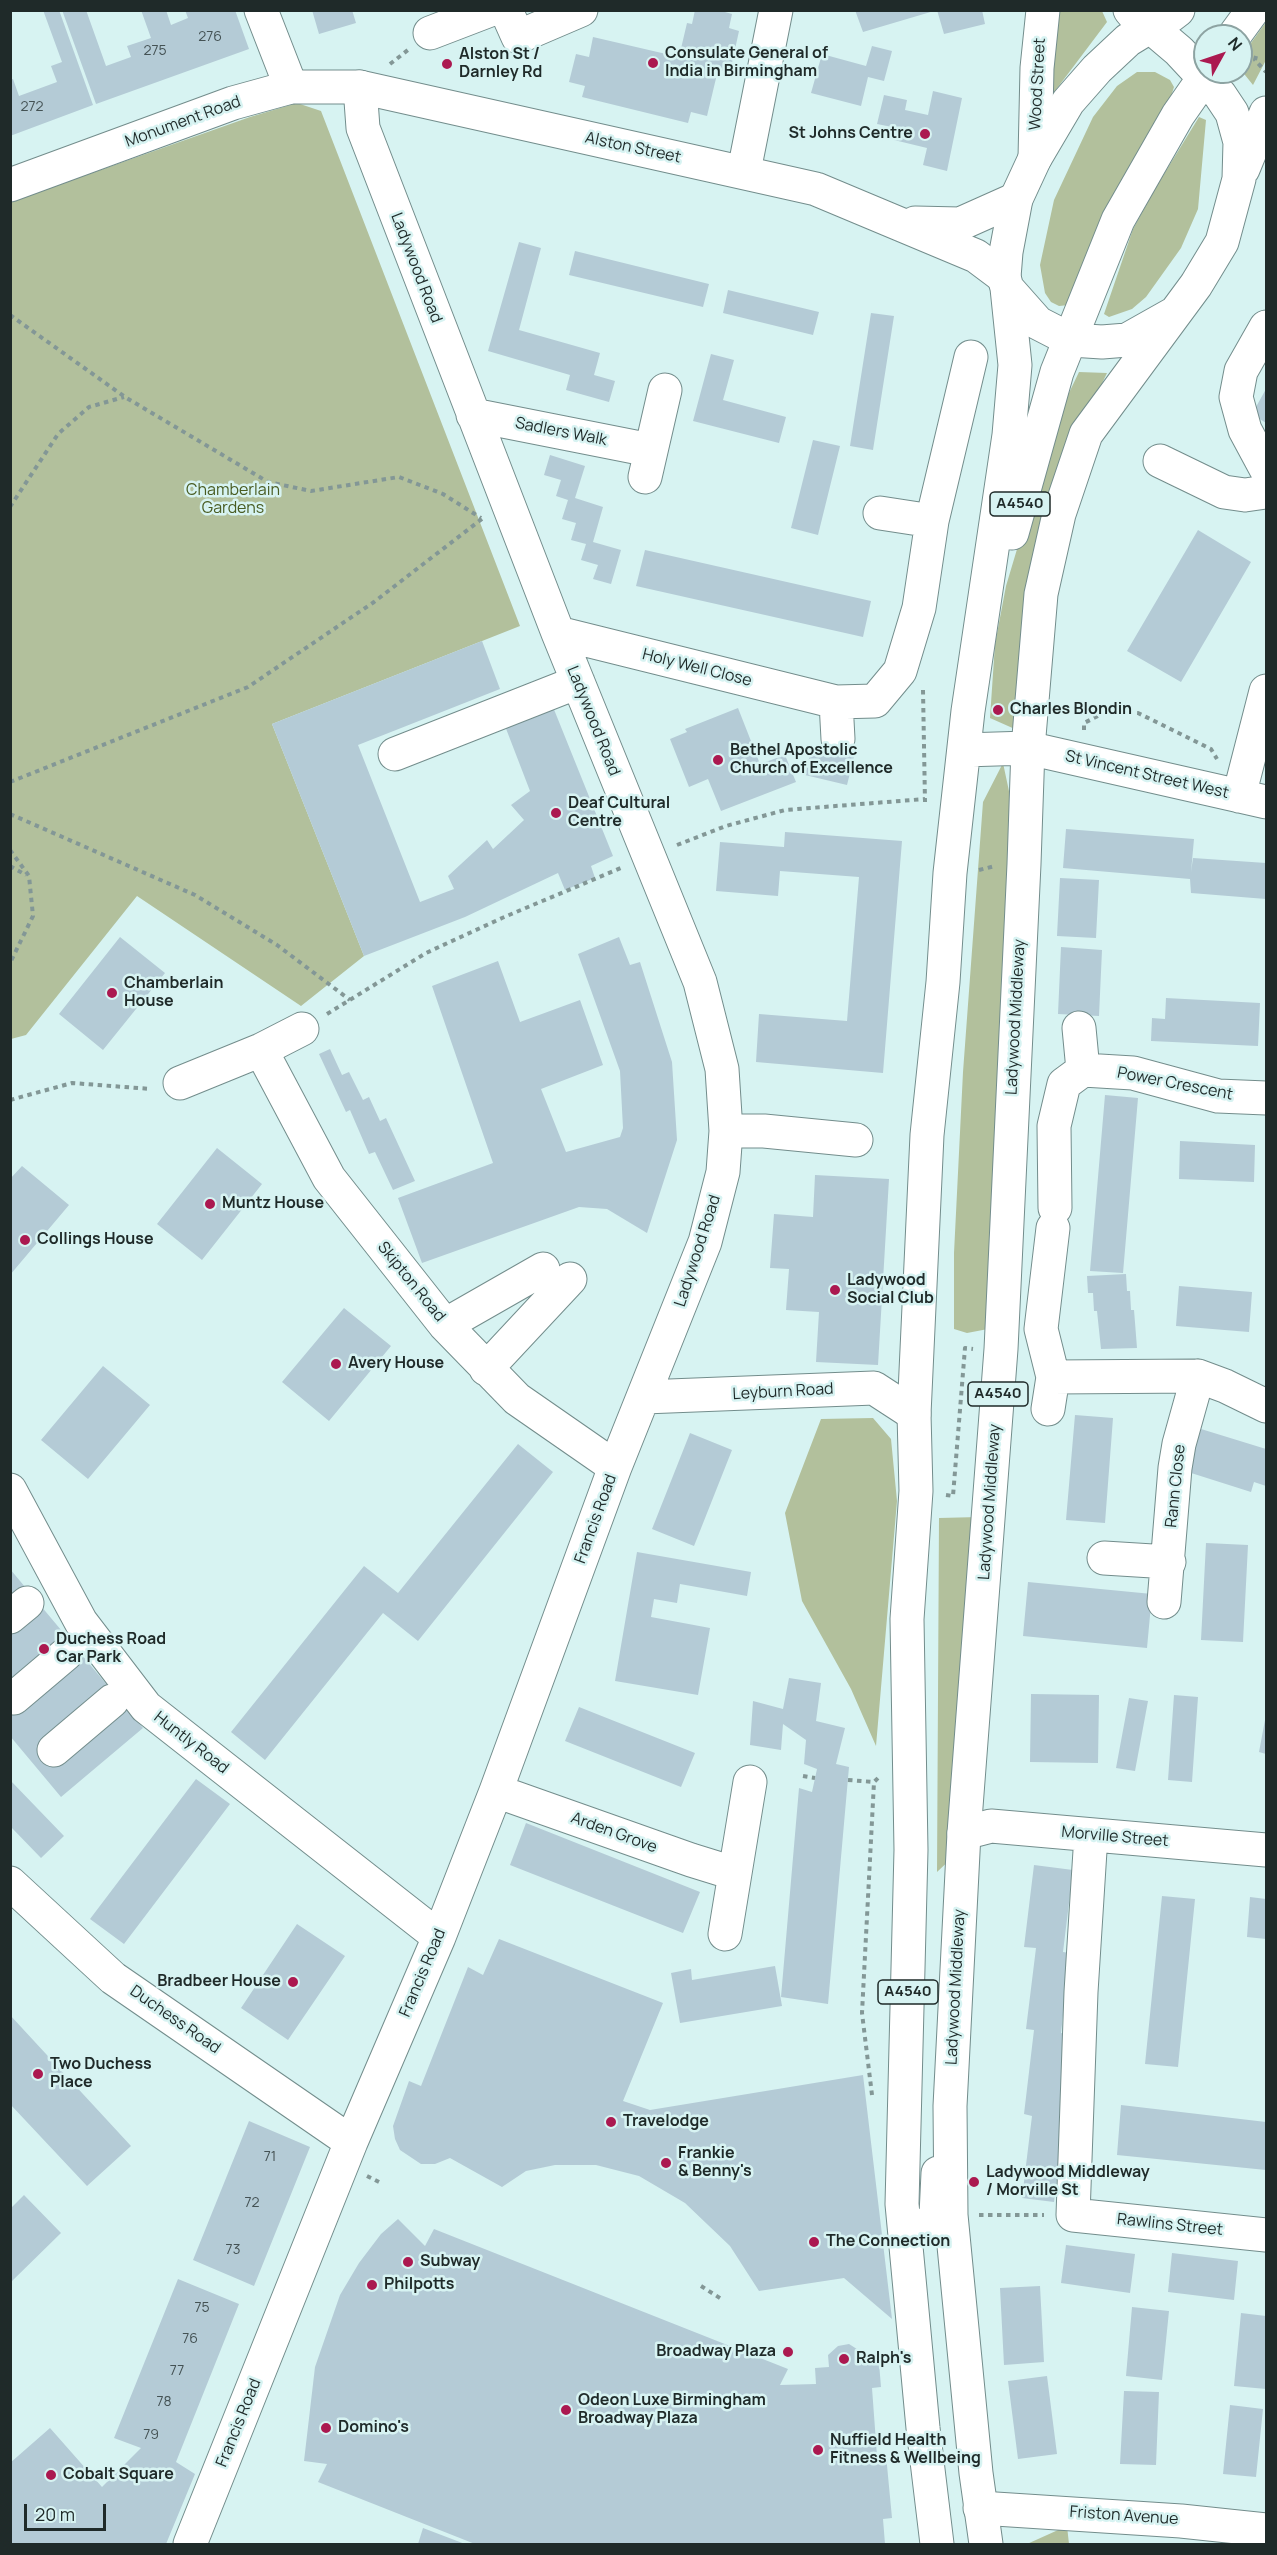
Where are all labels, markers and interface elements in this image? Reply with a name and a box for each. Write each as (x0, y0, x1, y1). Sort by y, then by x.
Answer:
north arrow (1193, 24, 1253, 84)
house number: 276 (198, 29, 222, 45)
text: N (1223, 32, 1247, 55)
street label: Wood Street (1026, 37, 1050, 131)
house number: 275 (143, 43, 167, 59)
place label: Consulate General of India in Birmingham (665, 44, 828, 82)
place label: Alston St / Darnley Rd (459, 45, 542, 83)
marker: Consulate General of India in Birmingham (646, 56, 660, 70)
marker: Alston St / Darnley Rd (440, 57, 454, 71)
street label: Monument Road (123, 92, 243, 152)
house number: 272 (21, 99, 43, 115)
place label: St Johns Centre (789, 124, 913, 144)
marker: St Johns Centre (918, 127, 932, 141)
street label: Alston Street (583, 128, 683, 168)
street label: Ladywood Road (386, 210, 446, 326)
street label: Sadlers Walk (513, 414, 609, 450)
park label: Chamberlain Gardens (186, 481, 280, 519)
road number: A4540 (990, 492, 1050, 516)
street label: Holy Well Close (640, 645, 754, 691)
street label: Ladywood Road (562, 663, 624, 779)
place label: Charles Blondin (1010, 700, 1132, 720)
marker: Charles Blondin (991, 703, 1005, 717)
place label: Bethel Apostolic Church of Excellence (730, 741, 893, 779)
street label: St Vincent Street West (1063, 747, 1231, 803)
marker: Bethel Apostolic Church of Excellence (711, 753, 725, 767)
place label: Deaf Cultural Centre (568, 794, 670, 832)
marker: Deaf Cultural Centre (549, 806, 563, 820)
street label: Ladywood Middleway (1002, 939, 1030, 1095)
place label: Chamberlain House (124, 974, 223, 1012)
marker: Chamberlain House (105, 986, 119, 1000)
street label: Power Crescent (1116, 1063, 1234, 1105)
street label: Ladywood Road (671, 1193, 725, 1309)
place label: Muntz House (222, 1194, 324, 1214)
marker: Muntz House (203, 1197, 217, 1211)
place label: Collings House (37, 1230, 154, 1250)
marker: Collings House (18, 1233, 32, 1247)
street label: Skipton Road (373, 1238, 449, 1326)
place label: Ladywood Social Club (847, 1271, 934, 1309)
marker: Ladywood Social Club (828, 1283, 842, 1297)
place label: Avery House (348, 1354, 444, 1374)
marker: Avery House (329, 1357, 343, 1371)
street label: Leyburn Road (732, 1380, 834, 1404)
road number: A4540 (968, 1382, 1028, 1406)
street label: Ladywood Middleway (975, 1423, 1005, 1581)
street label: Rann Close (1162, 1443, 1190, 1529)
street label: Francis Road (571, 1472, 621, 1566)
place label: Duchess Road Car Park (56, 1630, 166, 1668)
marker: Duchess Road Car Park (37, 1642, 51, 1656)
street label: Huntly Road (150, 1708, 232, 1778)
street label: Arden Grove (568, 1809, 660, 1857)
street label: Morville Street (1061, 1823, 1169, 1851)
street label: Ladywood Middleway (942, 1909, 970, 2065)
street label: Francis Road (396, 1926, 450, 2020)
place label: Bradbeer House (157, 1972, 281, 1992)
marker: Bradbeer House (286, 1975, 300, 1989)
road number: A4540 (878, 1980, 938, 2004)
street label: Duchess Road (126, 1982, 224, 2058)
place label: Two Duchess Place (50, 2055, 152, 2093)
marker: Two Duchess Place (31, 2067, 45, 2081)
place label: Travelodge (623, 2112, 709, 2132)
marker: Travelodge (604, 2115, 618, 2129)
place label: Frankie & Benny's (678, 2144, 752, 2182)
house number: 71 (264, 2149, 276, 2165)
marker: Frankie & Benny's (659, 2156, 673, 2170)
place label: Ladywood Middleway / Morville St (986, 2163, 1150, 2201)
marker: Ladywood Middleway / Morville St (967, 2175, 981, 2189)
house number: 72 (244, 2195, 260, 2211)
street label: Rawlins Street (1116, 2210, 1224, 2240)
place label: The Connection (826, 2232, 950, 2252)
marker: The Connection (807, 2235, 821, 2249)
house number: 73 (226, 2242, 240, 2258)
place label: Subway (420, 2252, 480, 2272)
marker: Subway (401, 2255, 415, 2269)
place label: Philpotts (384, 2275, 455, 2295)
marker: Philpotts (365, 2278, 379, 2292)
house number: 75 (194, 2300, 210, 2316)
house number: 76 (182, 2331, 198, 2347)
place label: Broadway Plaza (656, 2342, 776, 2362)
marker: Broadway Plaza (781, 2345, 795, 2359)
place label: Ralph's (856, 2349, 911, 2369)
marker: Ralph's (837, 2352, 851, 2366)
house number: 77 (170, 2363, 184, 2379)
street label: Francis Road (213, 2376, 265, 2470)
place label: Odeon Luxe Birmingham Broadway Plaza (578, 2391, 766, 2429)
house number: 78 (156, 2394, 172, 2410)
marker: Odeon Luxe Birmingham Broadway Plaza (559, 2403, 573, 2417)
place label: Domino's (338, 2418, 409, 2438)
marker: Domino's (319, 2421, 333, 2435)
house number: 79 (143, 2427, 159, 2443)
place label: Nuffield Health Fitness & Wellbeing (830, 2431, 981, 2469)
marker: Nuffield Health Fitness & Wellbeing (811, 2443, 825, 2457)
place label: Cobalt Square (63, 2465, 174, 2485)
marker: Cobalt Square (44, 2468, 58, 2482)
scale bar (27, 2492, 110, 2530)
text: 20 m (35, 2502, 75, 2526)
street label: Friston Avenue (1069, 2503, 1179, 2529)

